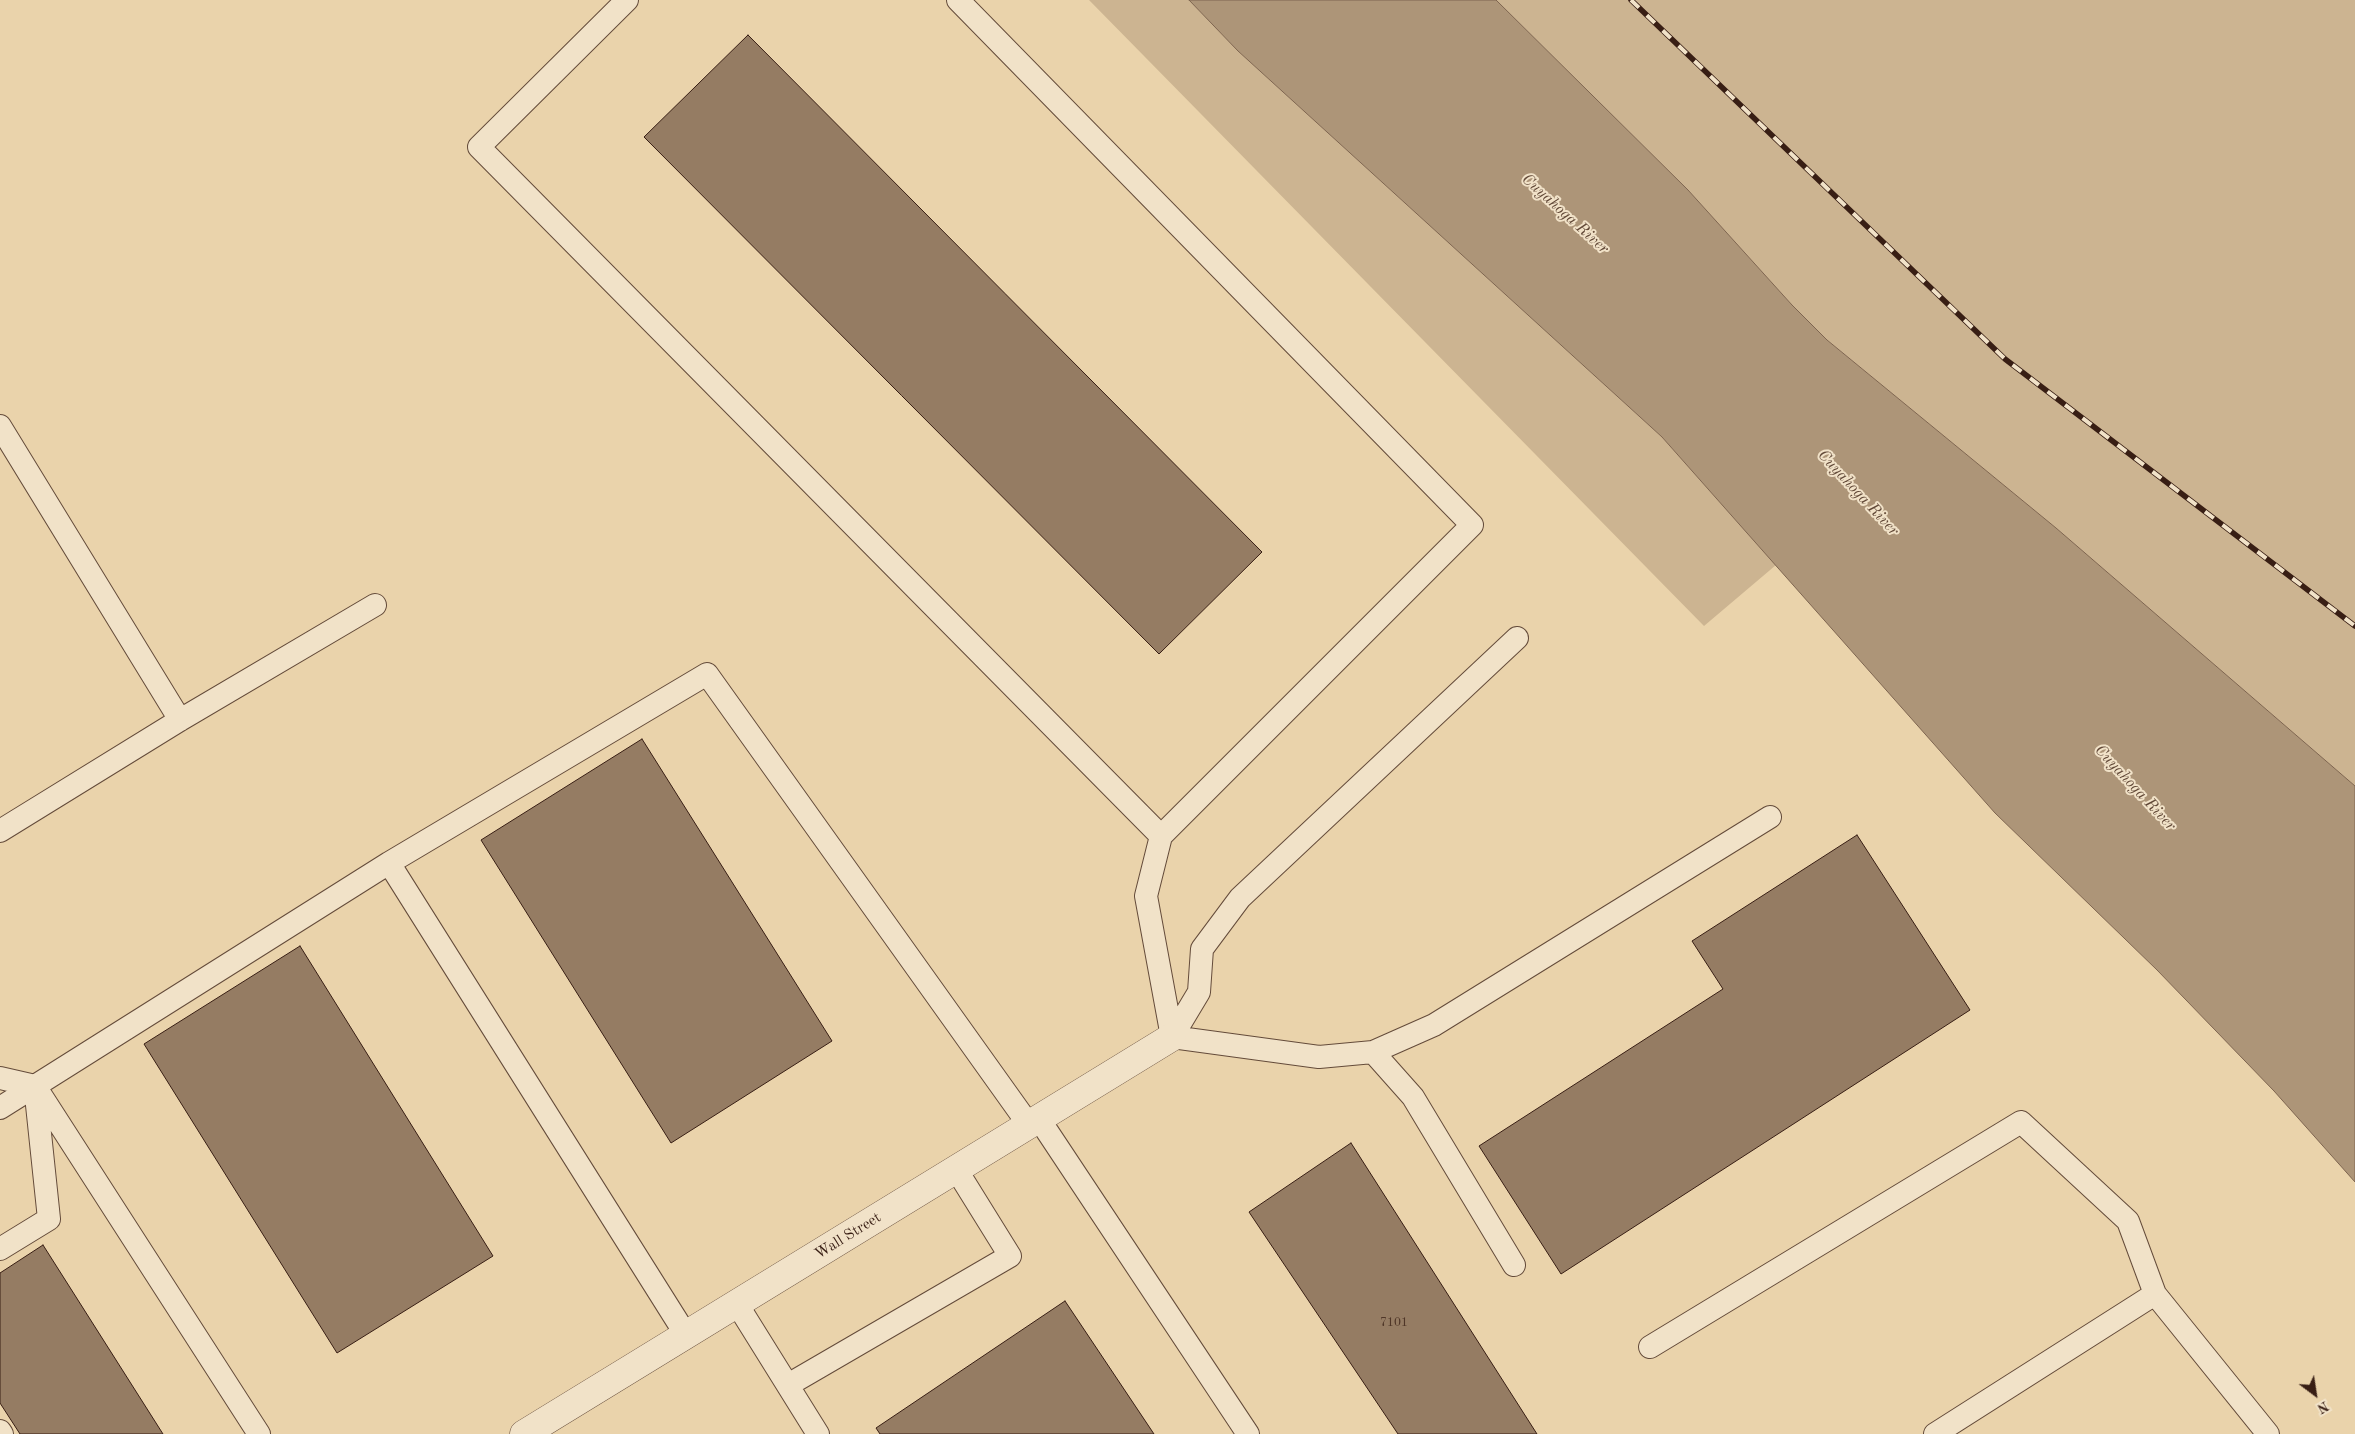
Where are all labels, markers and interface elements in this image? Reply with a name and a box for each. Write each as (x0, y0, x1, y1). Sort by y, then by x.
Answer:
water label: Cuyahoga River (1517, 170, 1613, 258)
water label: Cuyahoga River (1813, 446, 1903, 540)
water label: Cuyahoga River (2090, 741, 2180, 835)
street label: Wall Street (812, 1209, 884, 1263)
house number: 7101 (1380, 1316, 1408, 1330)
north arrow (2290, 1369, 2340, 1419)
text: N (2315, 1398, 2331, 1416)

